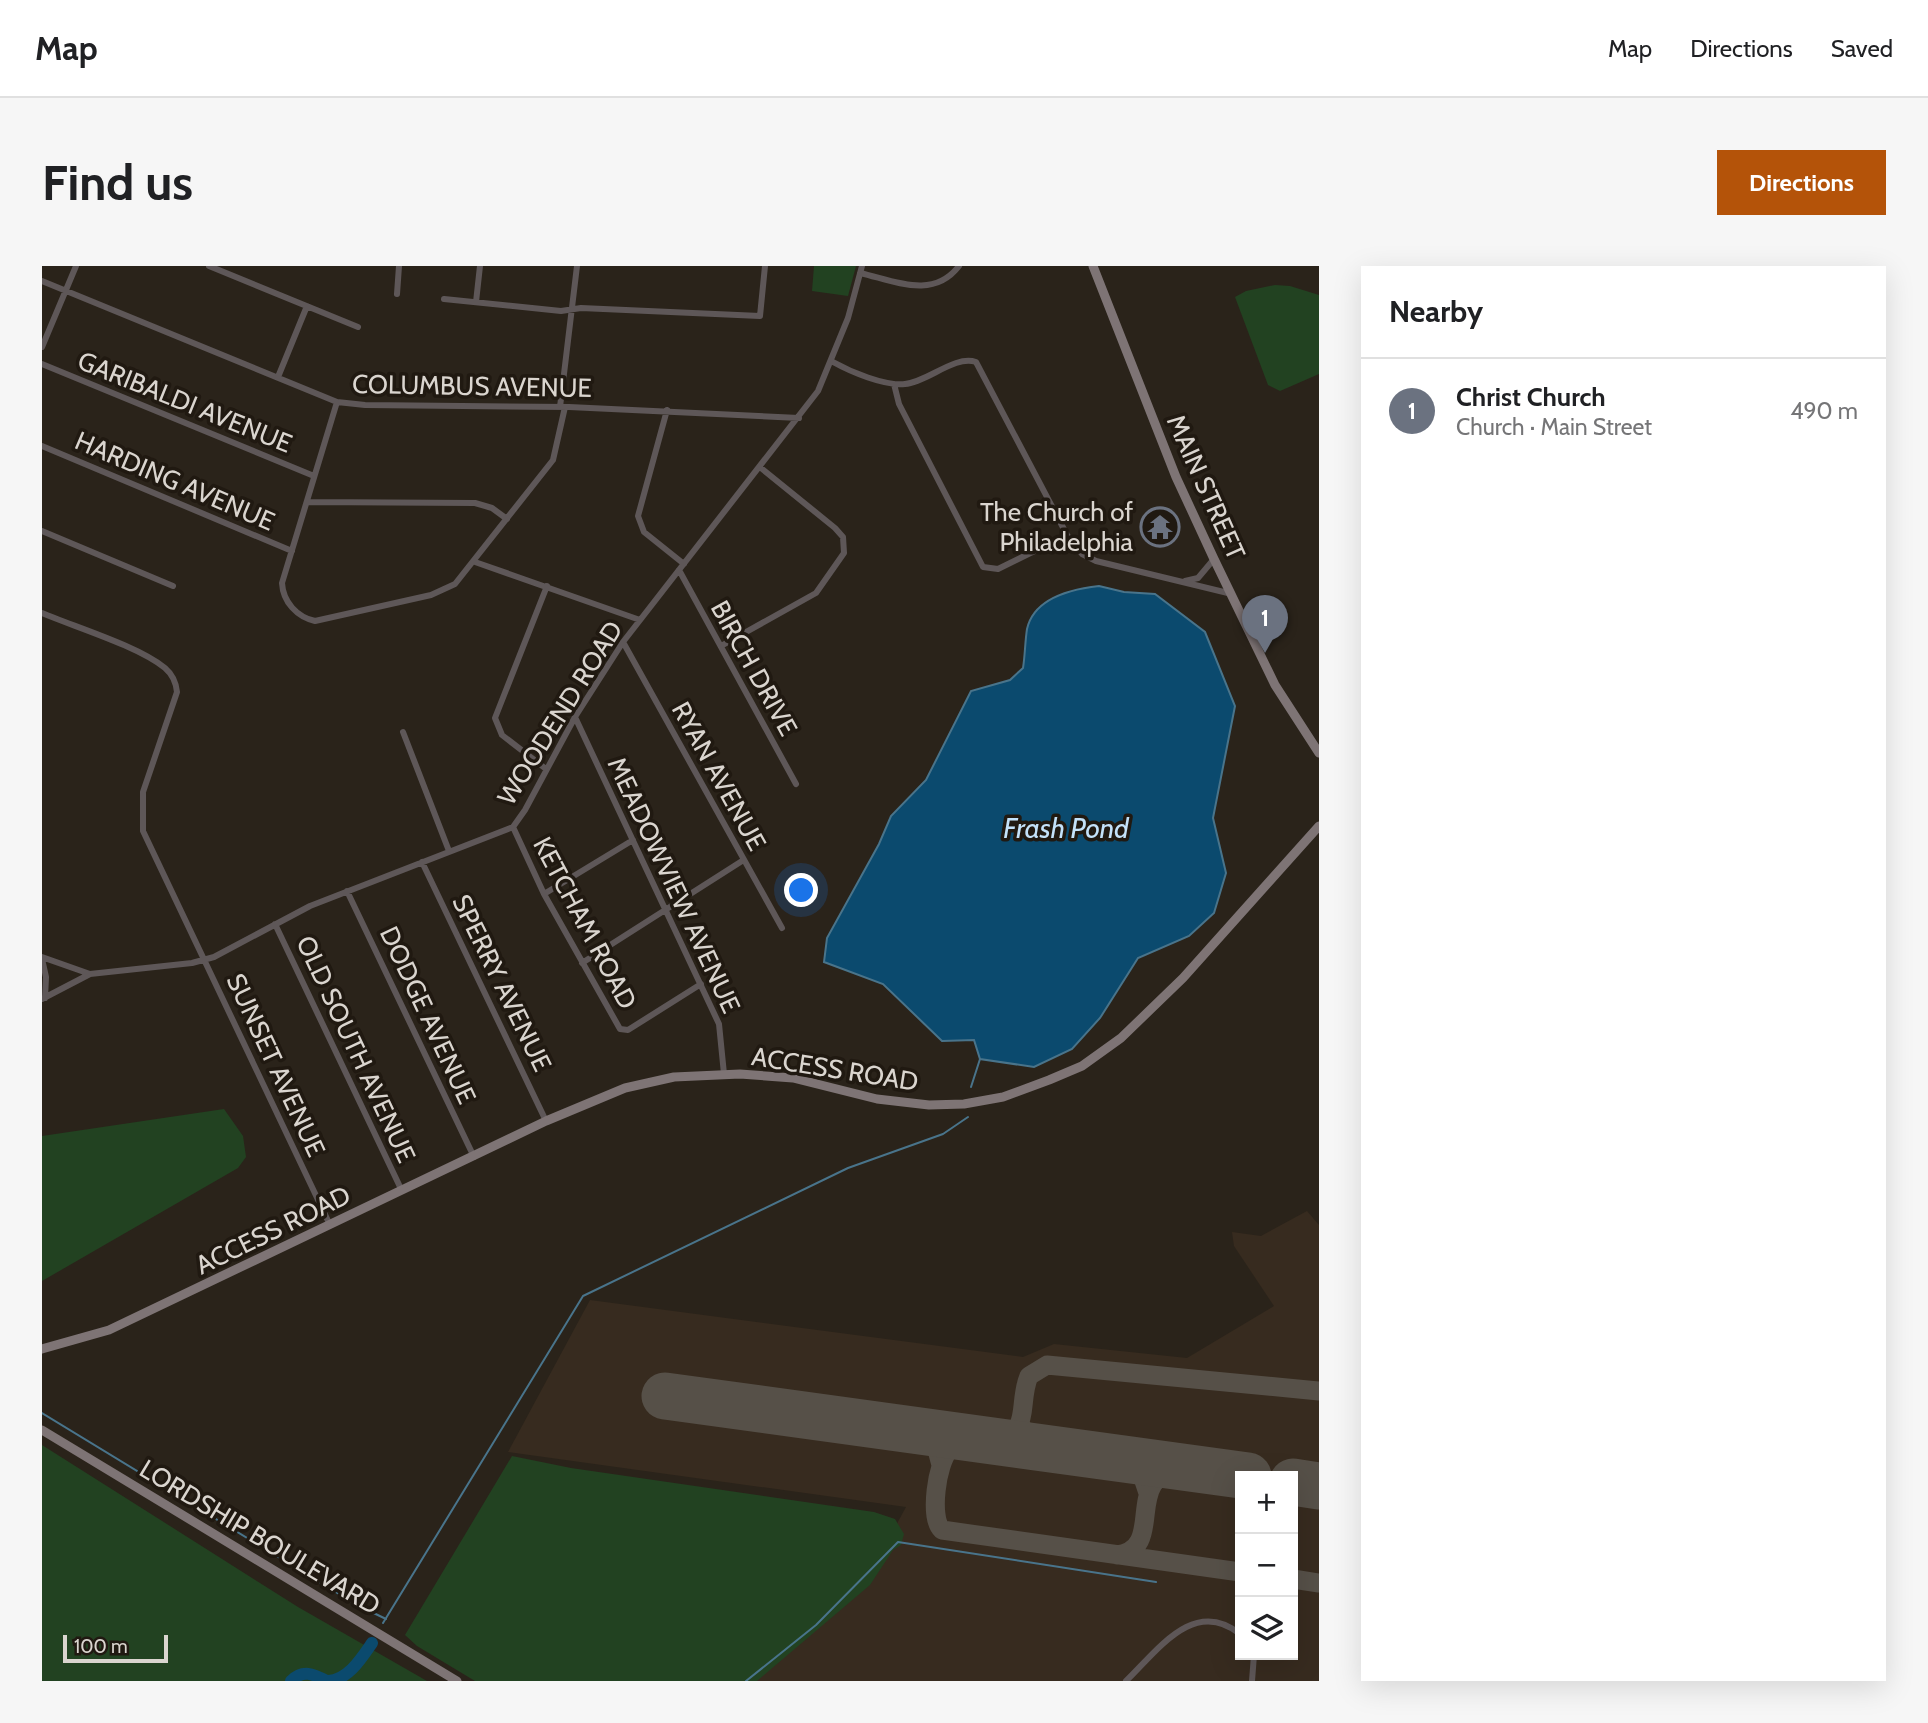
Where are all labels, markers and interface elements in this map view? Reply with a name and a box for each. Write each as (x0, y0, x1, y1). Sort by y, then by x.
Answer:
text: Map (35, 28, 98, 68)
text: Map (1608, 34, 1652, 63)
text: Directions (1690, 34, 1793, 63)
text: Saved (1831, 34, 1893, 63)
button: Directions (1717, 150, 1886, 215)
text: Find us (42, 153, 193, 212)
text: Nearby (1389, 293, 1483, 330)
street label: GARIBALDI AVENUE (73, 344, 297, 460)
street label: COLUMBUS AVENUE (352, 368, 592, 404)
text: Christ Church (1456, 381, 1606, 413)
text: 1 (1408, 397, 1416, 425)
text: 490 m (1790, 397, 1858, 425)
street label: MAIN STREET (1160, 410, 1252, 565)
text: Church · Main Street (1456, 413, 1652, 441)
street label: HARDING AVENUE (70, 425, 280, 537)
place label: The Church of Philadelphia (980, 496, 1134, 558)
temple icon: The Church of Philadelphia (1139, 506, 1181, 548)
street label: BIRCH DRIVE (704, 595, 804, 741)
pin: 1 (1242, 595, 1288, 653)
street label: WOODEND ROAD (490, 615, 630, 811)
street label: RYAN AVENUE (665, 696, 773, 856)
street label: MEADOWVIEW AVENUE (601, 752, 747, 1018)
water label: Frash Pond (1003, 811, 1130, 845)
street label: KETCHAM ROAD (526, 832, 644, 1014)
your location (784, 873, 818, 907)
street label: SPERRY AVENUE (445, 889, 559, 1077)
street label: DODGE AVENUE (373, 921, 483, 1109)
street label: OLD SOUTH AVENUE (289, 931, 423, 1167)
street label: SUNSET AVENUE (220, 968, 332, 1162)
street label: ACCESS ROAD (749, 1040, 921, 1098)
street label: ACCESS ROAD (190, 1179, 356, 1281)
street label: LORDSHIP BOULEVARD (134, 1452, 386, 1622)
map controls (1235, 1471, 1298, 1660)
button: + (1235, 1471, 1298, 1534)
button: − (1235, 1534, 1298, 1597)
button: layers (1235, 1597, 1298, 1660)
scale bar (63, 1632, 168, 1664)
text: 100 m (74, 1635, 128, 1658)

